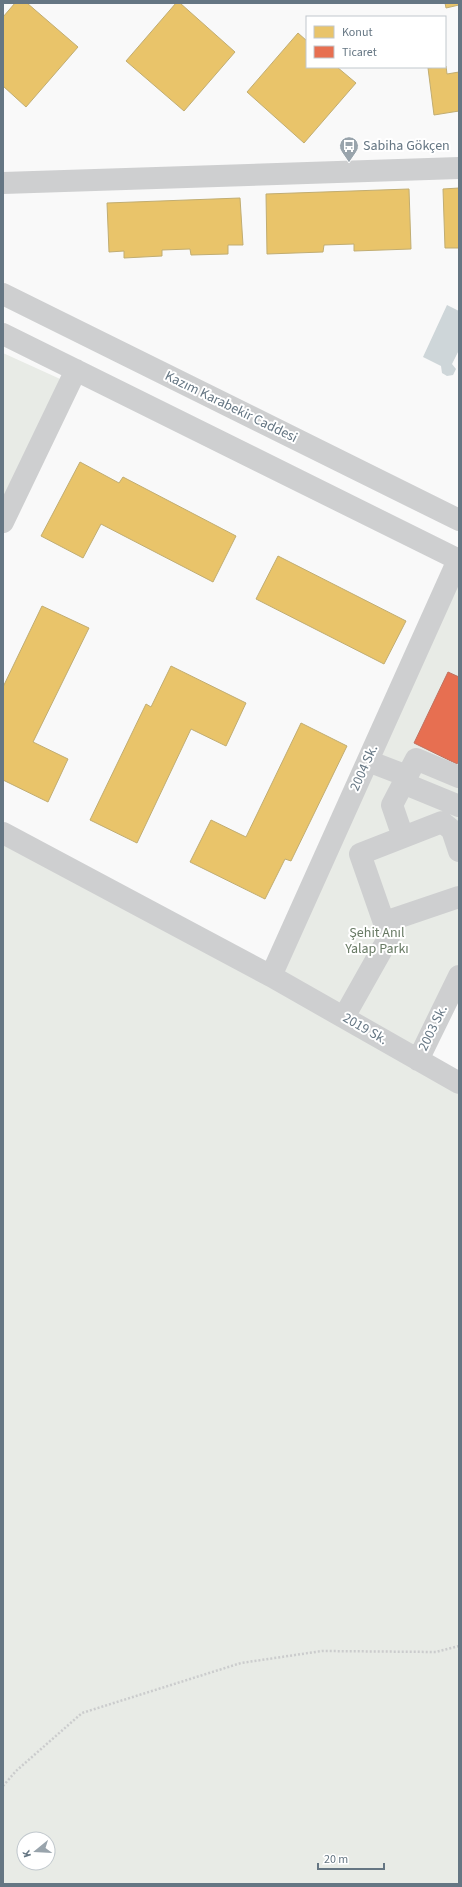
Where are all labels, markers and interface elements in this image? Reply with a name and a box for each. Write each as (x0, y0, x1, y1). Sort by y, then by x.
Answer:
legend (306, 16, 446, 68)
text: Konut (342, 24, 373, 41)
text: Ticaret (342, 44, 377, 61)
bus stop icon: Sabiha Gökçen (338, 135, 360, 163)
place label: Sabiha Gökçen (363, 136, 450, 156)
street label: Kazım Karabekir Caddesi (161, 366, 301, 448)
street label: 2004 Sk. (345, 742, 383, 794)
park label: Şehit Anıl Yalap Parkı (344, 923, 409, 959)
street label: 2003 Sk. (413, 1002, 453, 1054)
street label: 2019 Sk. (339, 1008, 391, 1050)
north arrow (16, 1831, 56, 1871)
scale bar (318, 1845, 384, 1871)
text: K (19, 1848, 35, 1859)
text: 20 m (324, 1851, 348, 1868)

